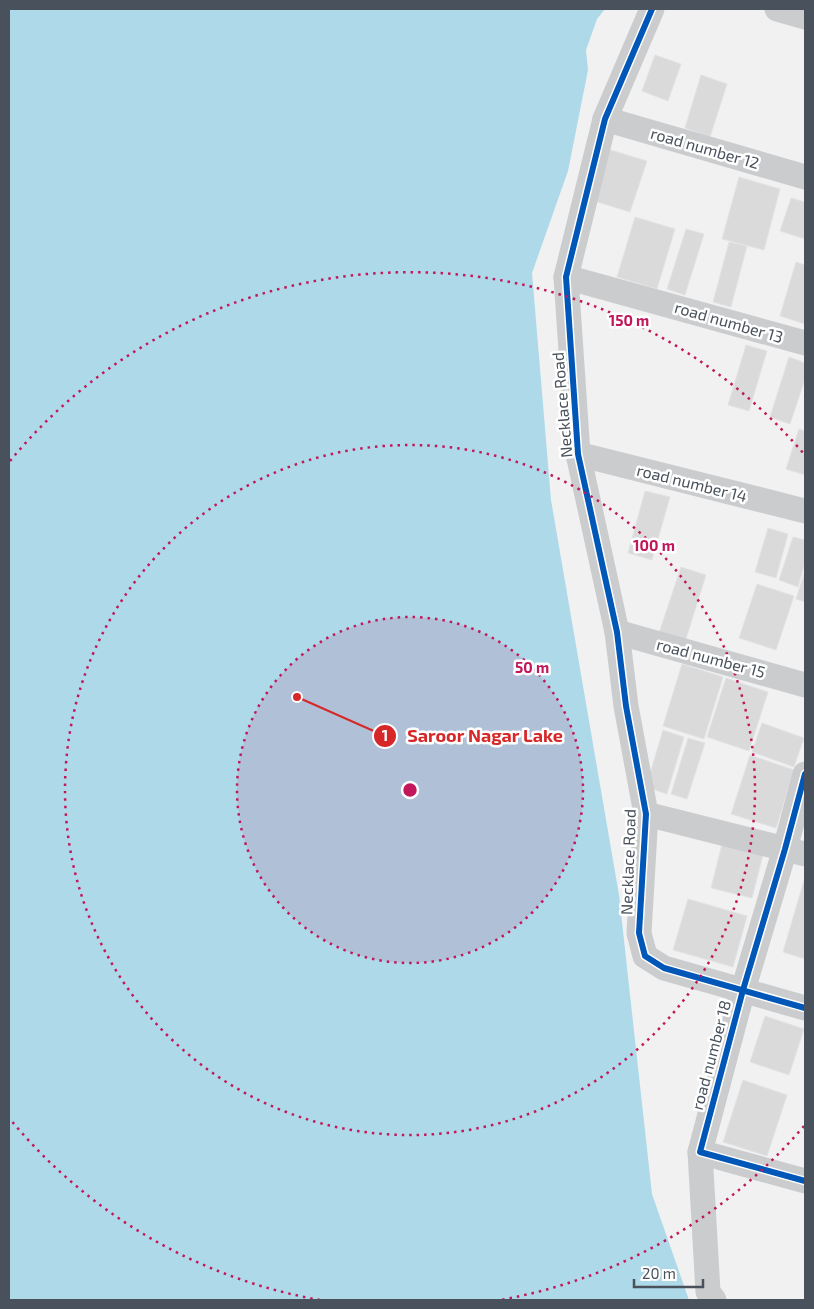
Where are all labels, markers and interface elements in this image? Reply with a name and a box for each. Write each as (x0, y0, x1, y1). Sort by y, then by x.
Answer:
street label: road number 12 (649, 123, 762, 172)
street label: road number 13 (673, 297, 786, 346)
text: 150 m (609, 311, 649, 329)
street label: Necklace Road (547, 351, 576, 459)
street label: road number 14 (635, 460, 749, 505)
text: 100 m (633, 536, 675, 554)
street label: road number 15 (655, 634, 767, 681)
text: 50 m (515, 658, 549, 676)
callout: Saroor Nagar Lake (372, 719, 574, 752)
text: Saroor Nagar Lake (407, 724, 563, 746)
text: 1 (382, 726, 388, 744)
centre of rings (401, 781, 419, 799)
street label: Necklace Road (616, 809, 639, 915)
street label: road number 18 (687, 998, 734, 1112)
scale bar (634, 1256, 703, 1288)
text: 20 m (642, 1264, 676, 1282)

